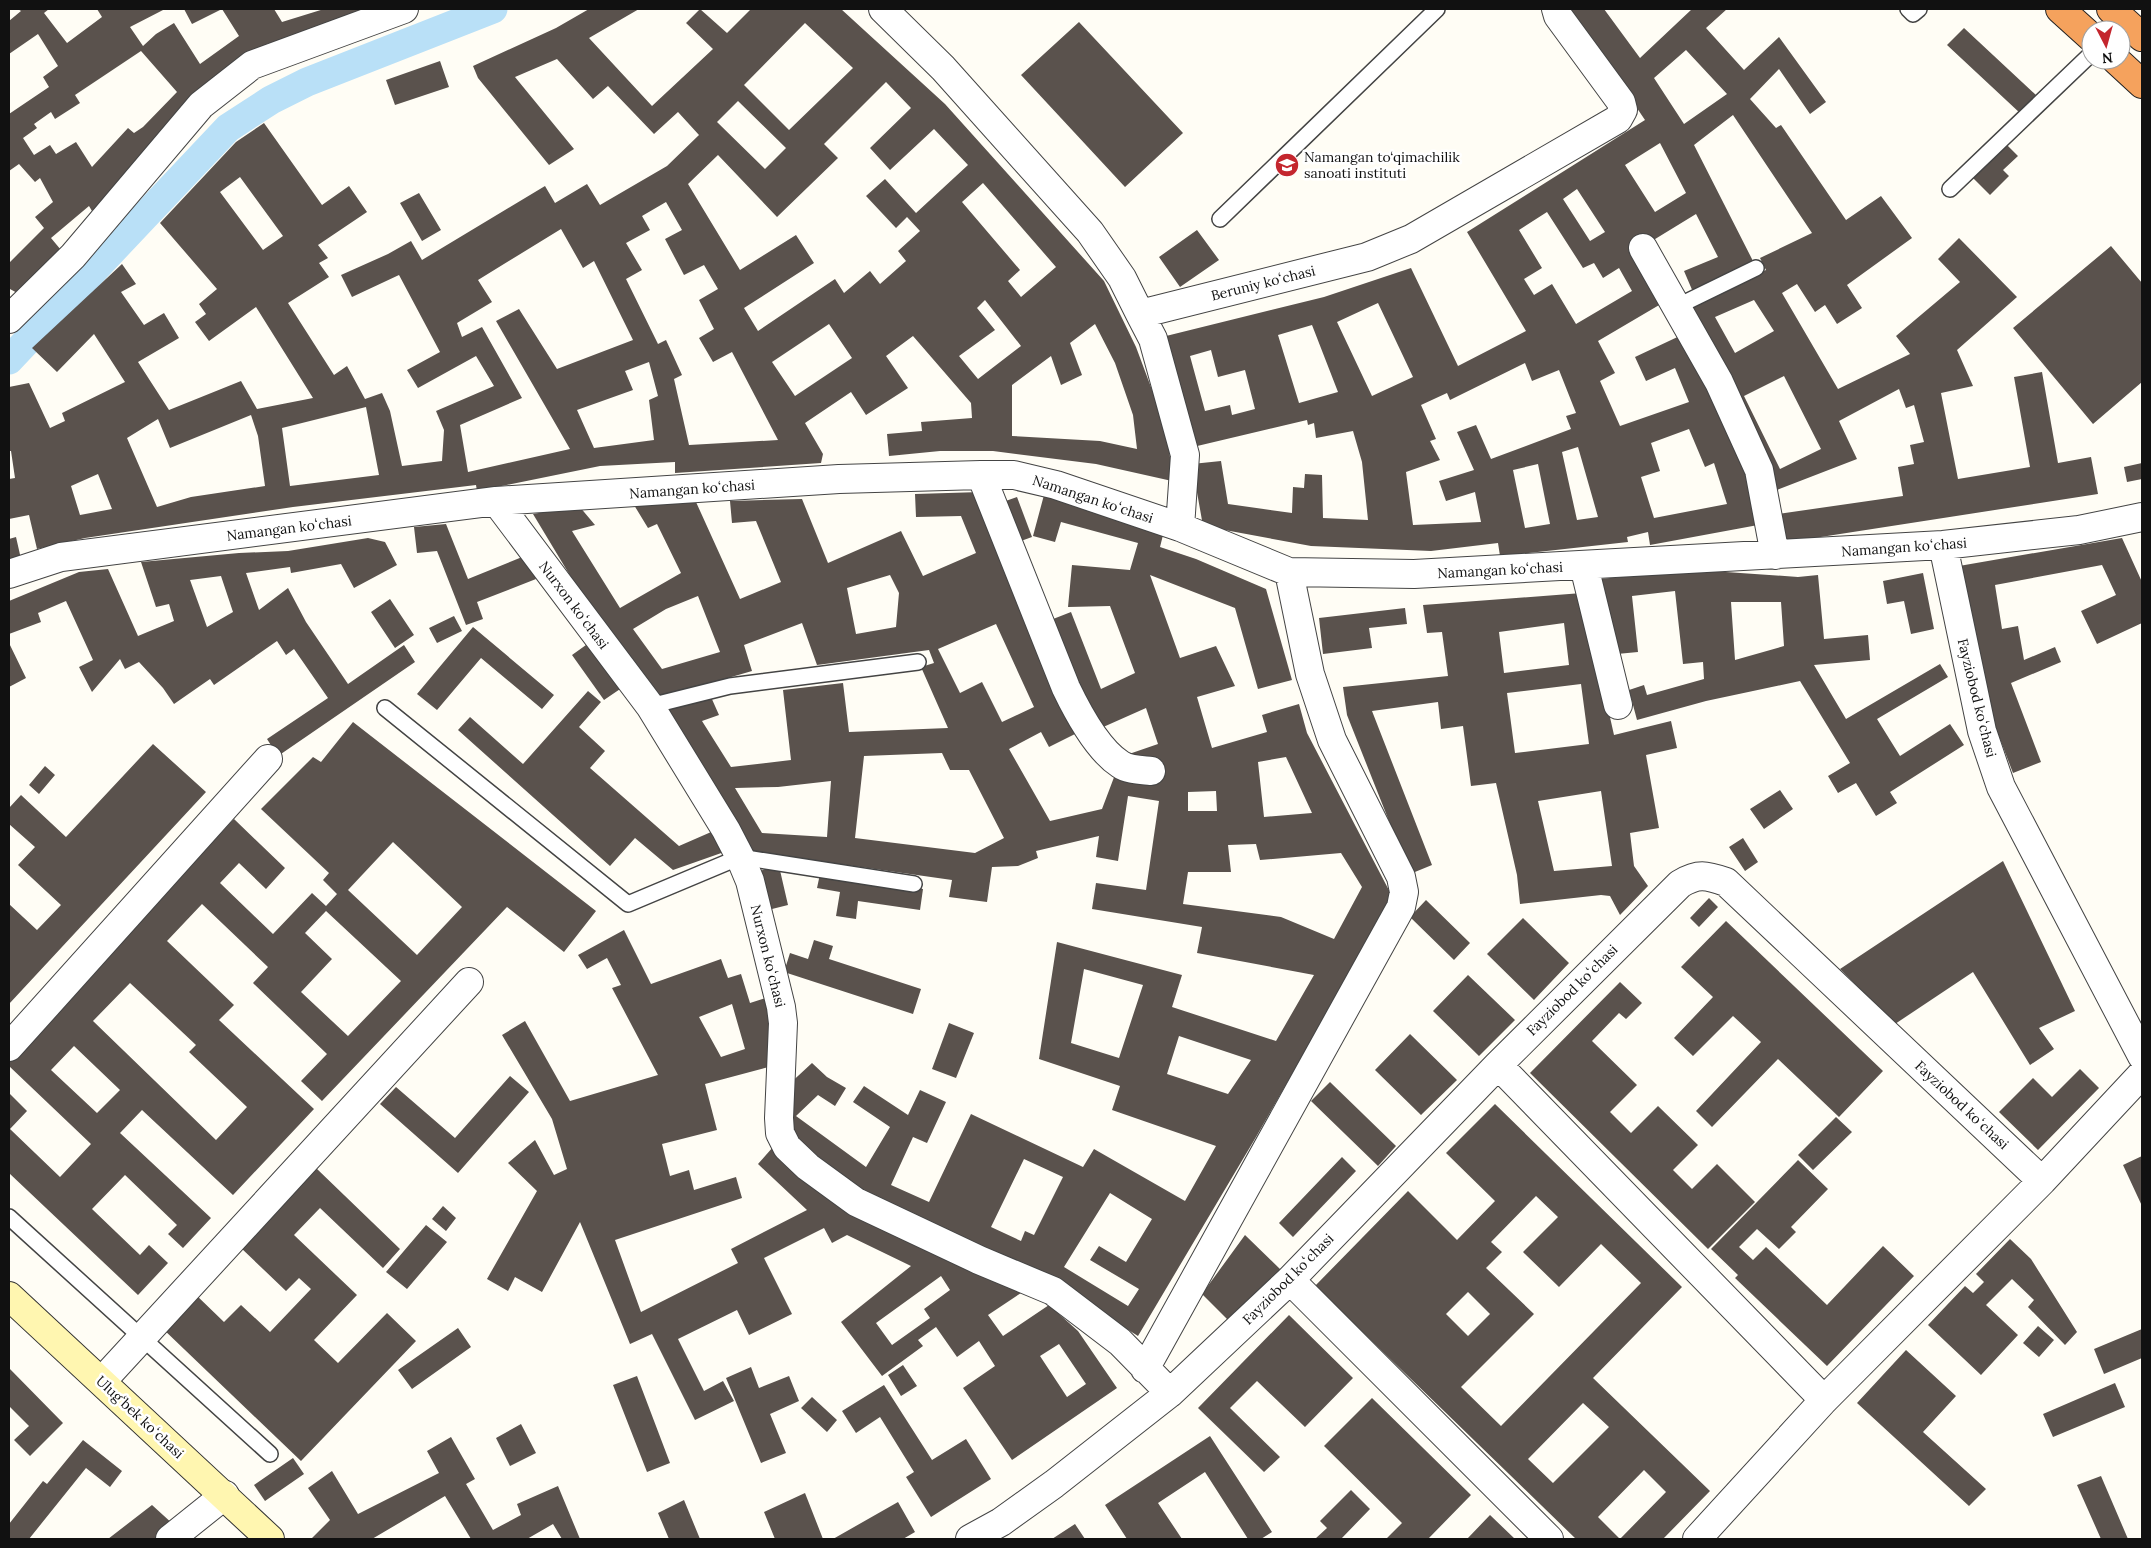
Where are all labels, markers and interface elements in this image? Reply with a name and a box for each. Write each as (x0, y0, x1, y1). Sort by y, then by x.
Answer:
north arrow (2081, 20, 2131, 70)
text: N (2101, 48, 2114, 67)
place label: Namangan to‘qimachilik sanoati instituti (1304, 148, 1460, 182)
school or university icon: Namangan to‘qimachilik sanoati instituti (1274, 152, 1300, 178)
street label: Beruniy koʻchasi (1209, 261, 1317, 305)
street label: Namangan koʻchasi (1030, 471, 1156, 527)
street label: Namangan koʻchasi (629, 476, 755, 502)
street label: Namangan koʻchasi (225, 511, 353, 545)
street label: Namangan koʻchasi (1841, 534, 1967, 560)
street label: Nurxon koʻchasi (535, 557, 613, 653)
street label: Namangan koʻchasi (1437, 558, 1563, 582)
street label: Fayziobod koʻchasi (1954, 637, 2000, 759)
street label: Nurxon koʻchasi (747, 903, 790, 1009)
street label: Fayziobod koʻchasi (1523, 940, 1622, 1039)
street label: Fayziobod koʻchasi (1911, 1057, 2013, 1153)
street label: Fayziobod koʻchasi (1239, 1229, 1338, 1328)
street label: Ulugʻbek koʻchasi (92, 1372, 188, 1462)

